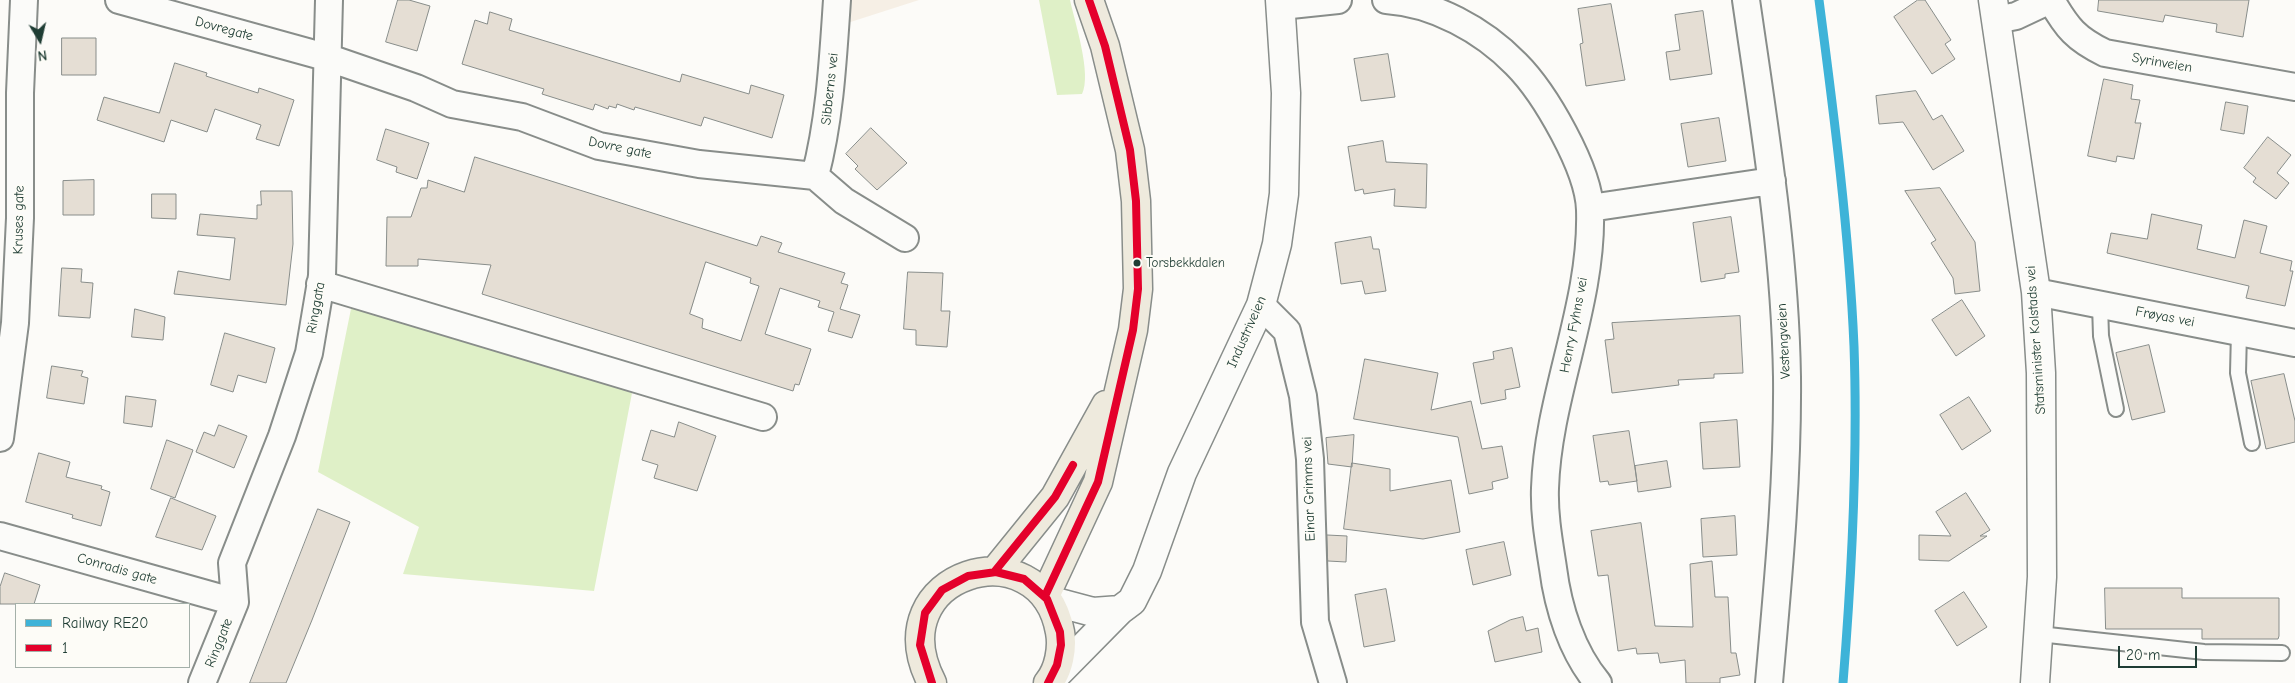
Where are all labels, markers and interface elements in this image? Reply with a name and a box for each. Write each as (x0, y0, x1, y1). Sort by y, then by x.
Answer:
street label: Dovregate (193, 13, 255, 45)
north arrow (15, 15, 65, 65)
text: N (37, 46, 48, 64)
street label: Syrinveien (2131, 49, 2193, 77)
street label: Sibberns vei (818, 52, 842, 126)
street label: Dovre gate (587, 133, 653, 163)
street label: Kruses gate (10, 185, 28, 255)
place label: Torsbekkdalen (1146, 255, 1225, 271)
marker: Torsbekkdalen (1132, 258, 1142, 268)
street label: Statsminister Kolstads vei (2022, 265, 2050, 415)
street label: Henry Fyhns vei (1556, 276, 1592, 374)
street label: Ringgata (303, 281, 329, 335)
street label: Industriveien (1224, 293, 1270, 371)
street label: Vestengveien (1774, 303, 1794, 379)
street label: Frøyas vei (2134, 303, 2196, 331)
street label: Einar Grimms vei (1299, 436, 1319, 542)
street label: Conradis gate (75, 550, 159, 588)
legend (15, 603, 190, 668)
text: Railway RE20 (62, 614, 148, 632)
street label: Ringgate (201, 616, 237, 670)
scale bar (2120, 636, 2199, 668)
text: 1 (62, 639, 68, 657)
text: 20 m (2126, 646, 2160, 664)

